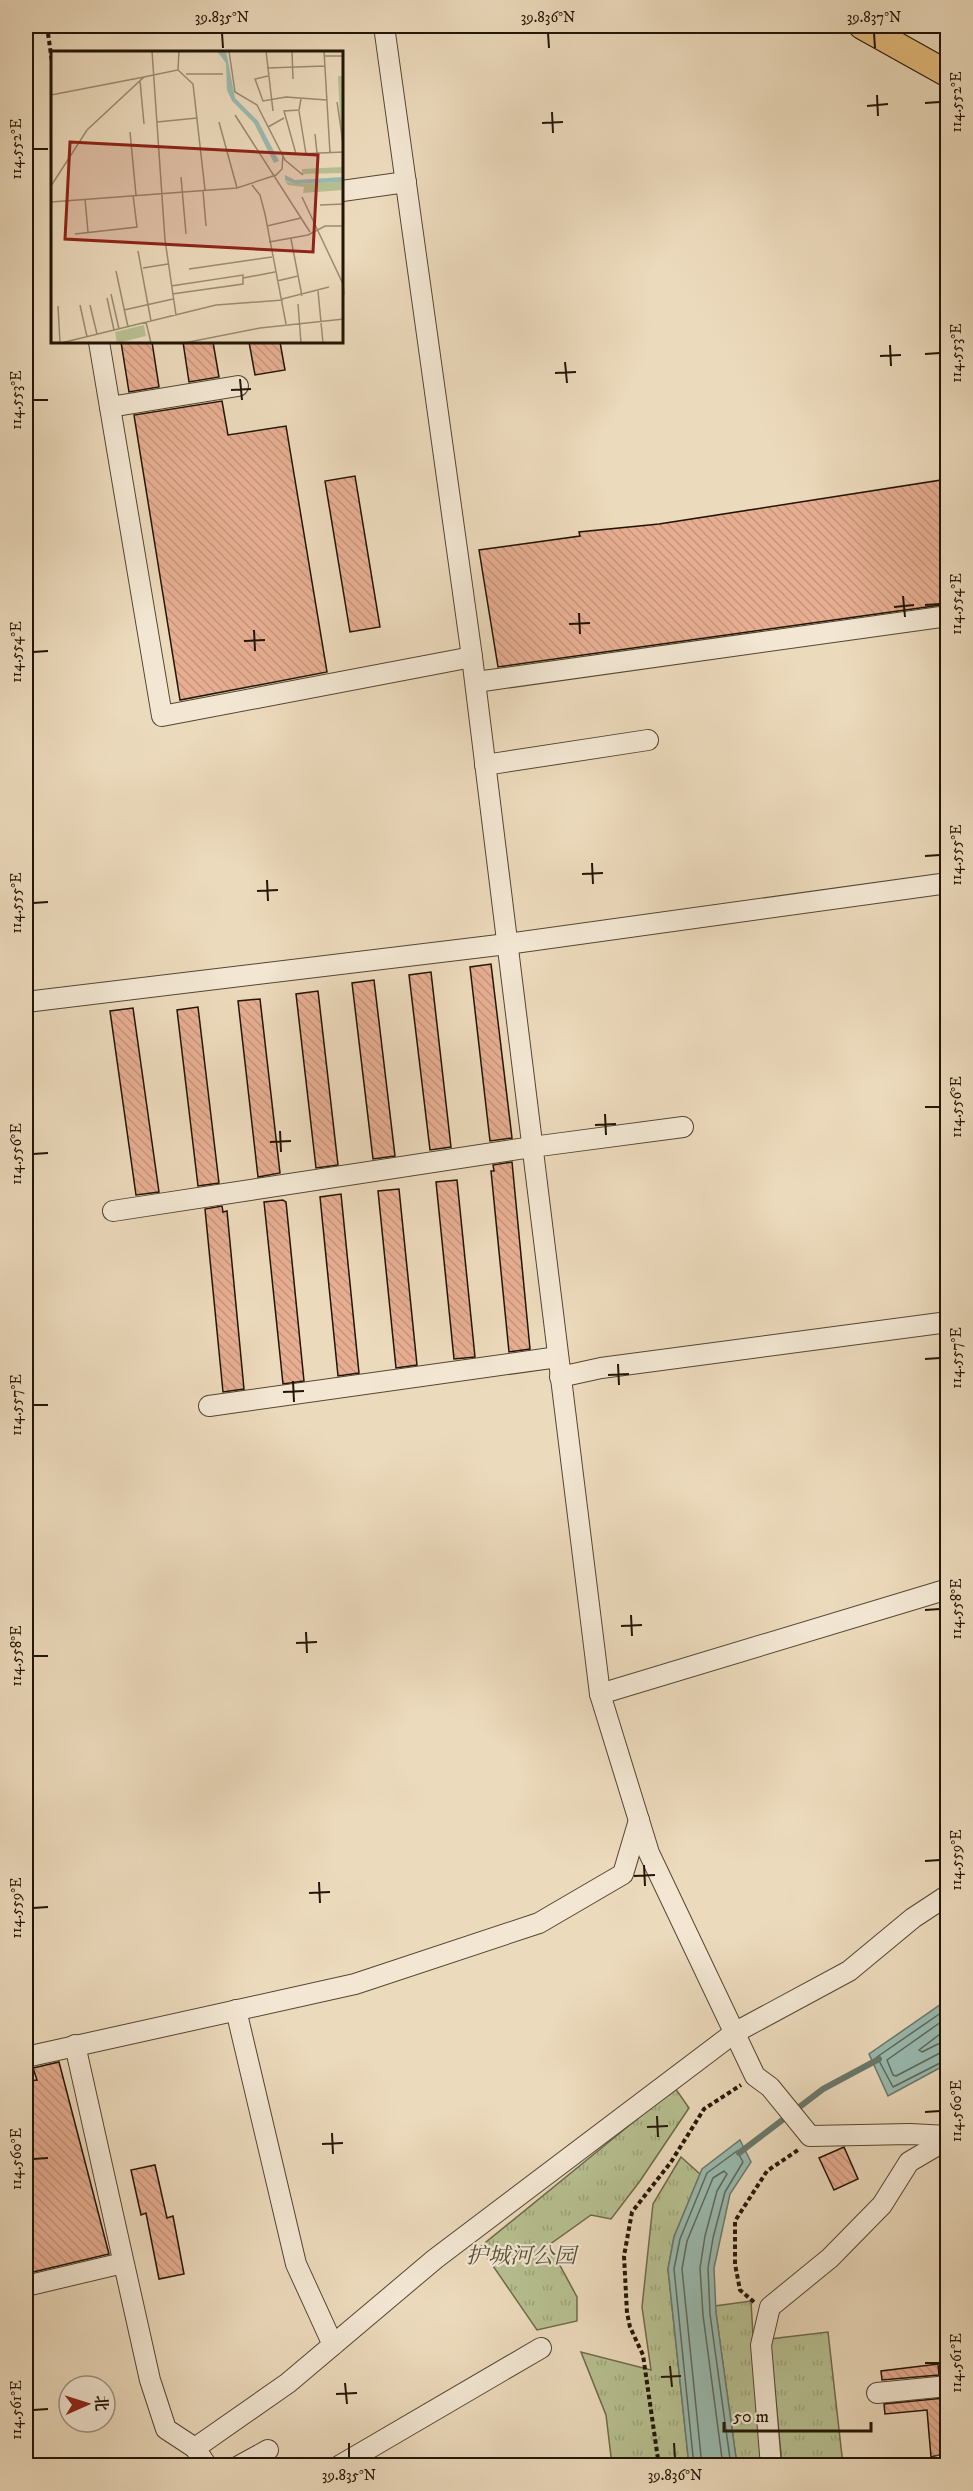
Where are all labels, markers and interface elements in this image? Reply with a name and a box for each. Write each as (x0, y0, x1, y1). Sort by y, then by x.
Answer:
text: 39.835°N (195, 8, 249, 27)
text: 39.836°N (521, 8, 575, 27)
text: 39.837°N (847, 8, 901, 27)
inset map (51, 51, 344, 344)
text: 114.552°E (947, 71, 966, 133)
text: 114.552°E (7, 118, 26, 180)
text: 114.553°E (947, 323, 966, 383)
text: 114.553°E (7, 370, 26, 430)
text: 114.554°E (947, 573, 966, 635)
text: 114.554°E (7, 621, 26, 683)
text: 114.555°E (947, 824, 966, 886)
text: 114.555°E (7, 872, 26, 934)
text: 114.556°E (947, 1076, 966, 1138)
text: 114.556°E (7, 1123, 26, 1185)
text: 114.557°E (947, 1327, 966, 1389)
text: 114.557°E (7, 1374, 26, 1436)
text: 114.558°E (947, 1578, 966, 1640)
text: 114.558°E (7, 1625, 26, 1687)
text: 114.559°E (947, 1829, 966, 1891)
text: 114.559°E (7, 1877, 26, 1939)
text: 114.560°E (947, 2080, 966, 2142)
text: 114.560°E (7, 2128, 26, 2190)
park label: 护城河公园 (466, 2243, 579, 2270)
text: 114.561°E (947, 2333, 966, 2393)
north arrow (57, 2374, 117, 2434)
text: 114.561°E (7, 2380, 26, 2440)
text: 北 (91, 2395, 111, 2412)
scale bar (724, 2395, 871, 2433)
text: 50 m (733, 2406, 769, 2428)
text: 39.835°N (322, 2466, 376, 2485)
text: 39.836°N (648, 2466, 702, 2485)

